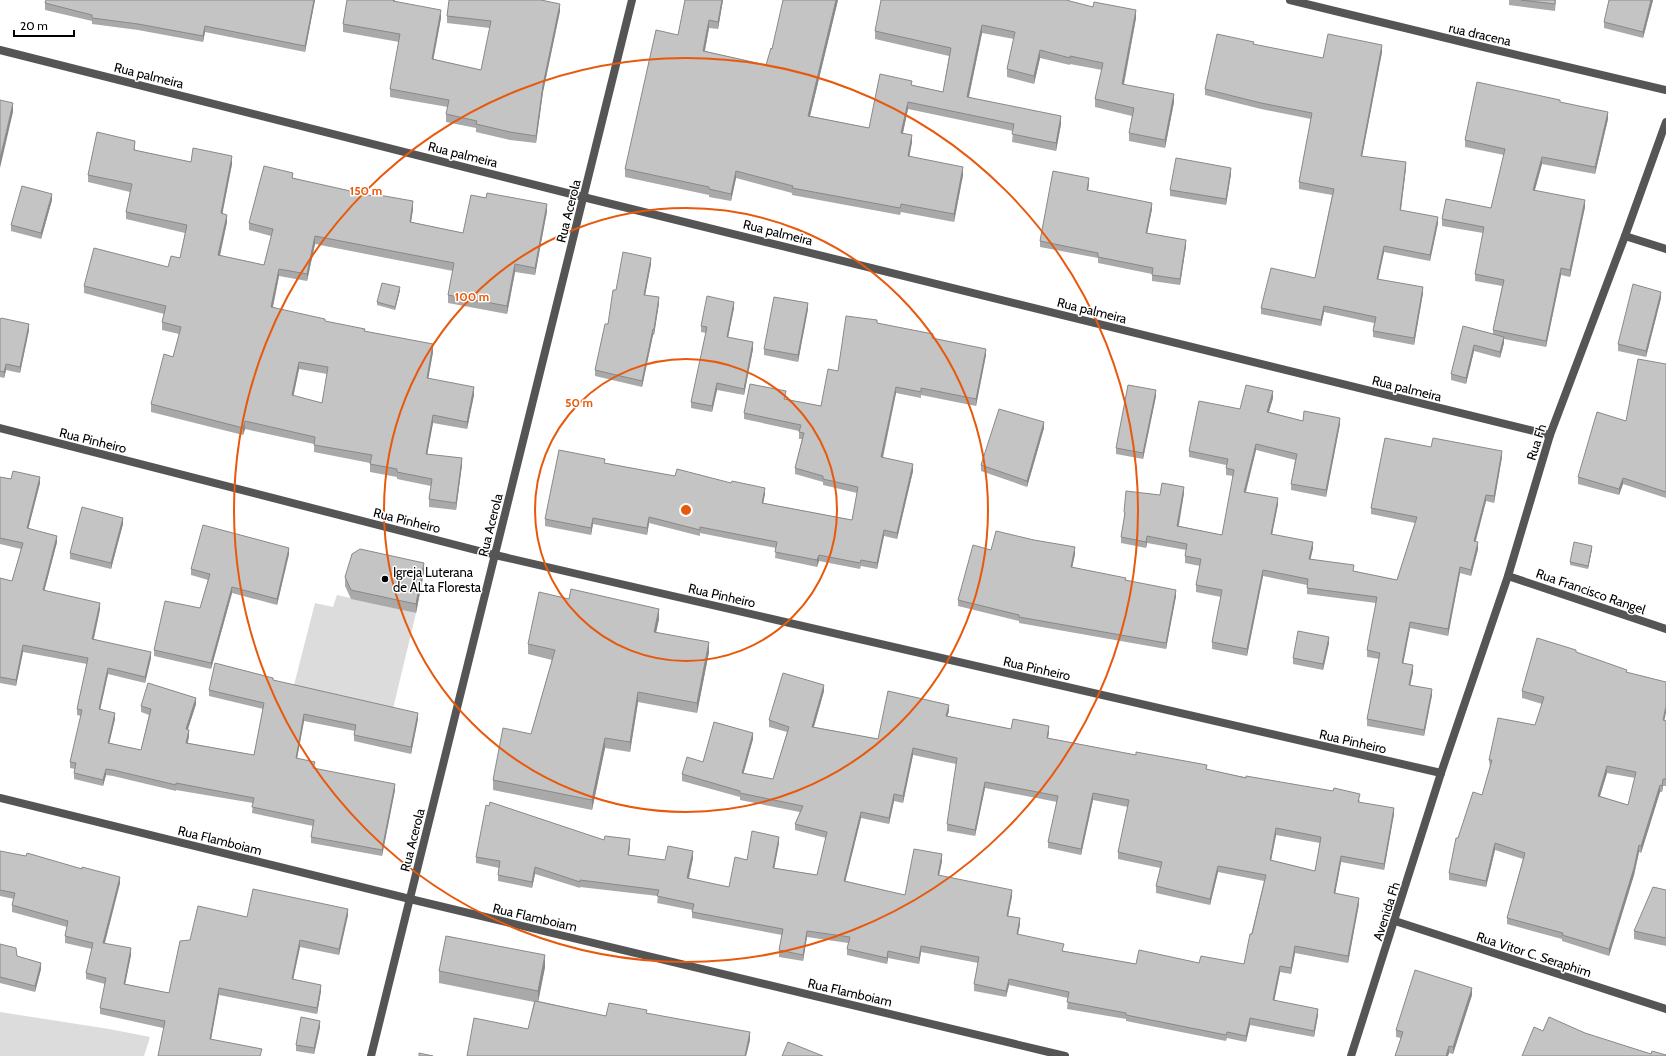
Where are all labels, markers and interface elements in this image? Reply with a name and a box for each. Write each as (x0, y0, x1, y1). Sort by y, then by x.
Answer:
scale bar (14, 12, 74, 38)
text: 20 m (20, 18, 48, 33)
street label: rua dracena (1447, 19, 1513, 49)
street label: Rua palmeira (112, 59, 186, 92)
street label: Rua palmeira (426, 138, 500, 171)
street label: Rua Acerola (552, 177, 584, 244)
text: 150 m (350, 183, 382, 198)
street label: Rua palmeira (741, 216, 815, 249)
text: 100 m (455, 289, 489, 304)
street label: Rua palmeira (1055, 294, 1129, 327)
street label: Rua palmeira (1370, 372, 1444, 405)
text: 50 m (565, 395, 593, 410)
street label: Rua Fh (1523, 422, 1549, 462)
street label: Rua Pinheiro (58, 424, 128, 456)
street label: Rua Acerola (474, 491, 506, 558)
centre of rings (679, 503, 693, 517)
street label: Rua Pinheiro (372, 504, 442, 536)
place label: Igreja Luterana de ALta Floresta (393, 564, 482, 595)
street label: Rua Francisco Rangel (1534, 565, 1648, 617)
marker: Igreja Luterana de ALta Floresta (380, 574, 390, 584)
street label: Rua Pinheiro (687, 579, 757, 611)
street label: Rua Pinheiro (1002, 652, 1072, 684)
street label: Rua Pinheiro (1318, 725, 1388, 757)
street label: Rua Acerola (396, 806, 428, 873)
street label: Rua Flamboiam (176, 822, 264, 858)
street label: Avenida Fh (1369, 880, 1403, 942)
street label: Rua Flamboiam (491, 900, 579, 934)
street label: Rua Vitor C. Seraphim (1474, 928, 1594, 980)
street label: Rua Flamboiam (806, 975, 894, 1009)

